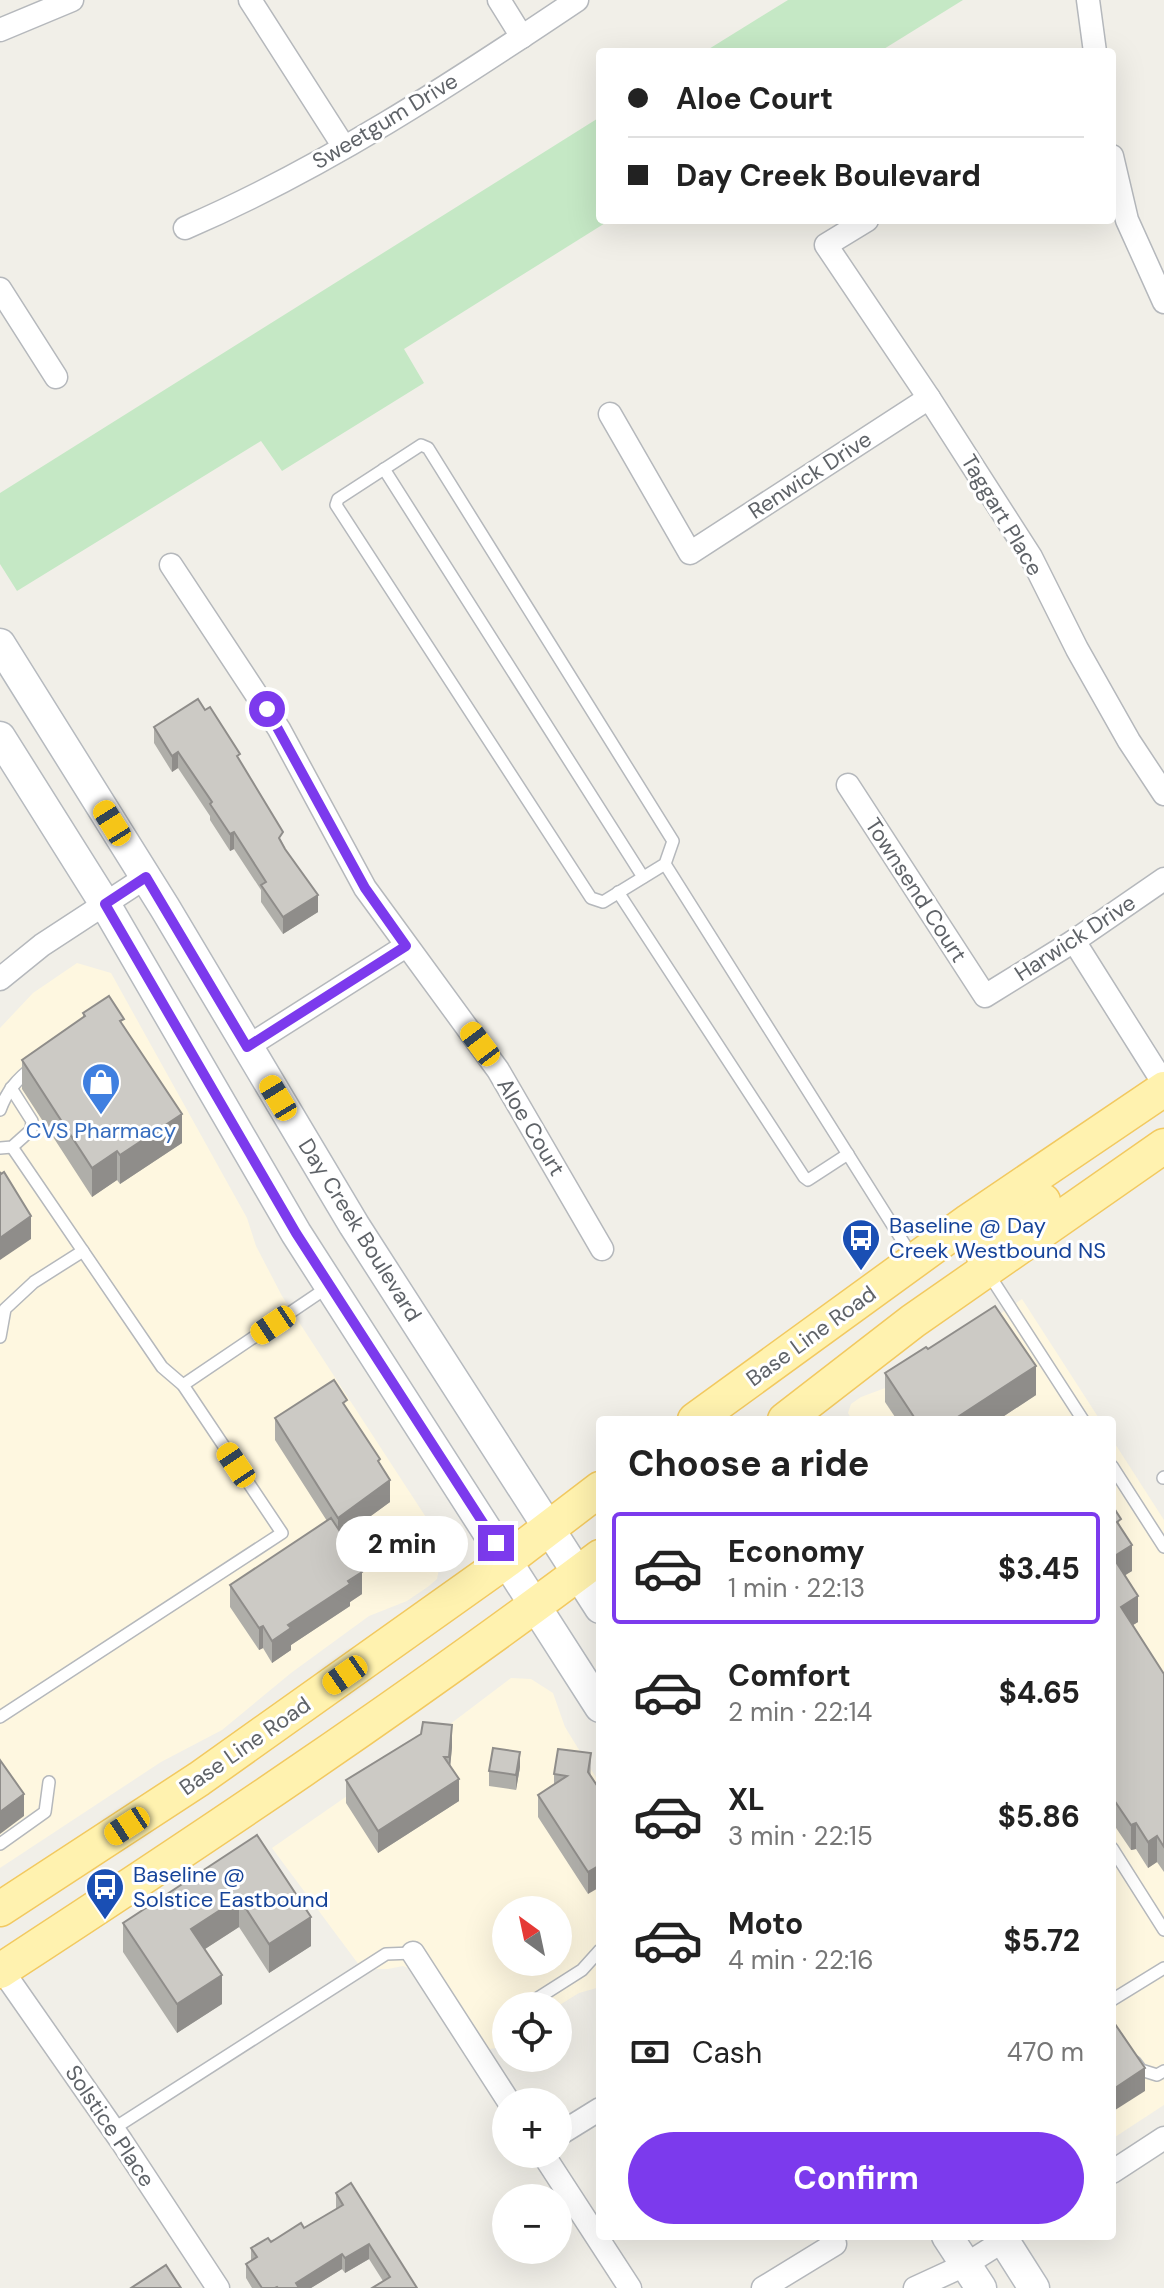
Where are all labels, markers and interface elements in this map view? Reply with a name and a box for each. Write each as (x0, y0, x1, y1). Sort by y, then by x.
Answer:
street label: Sweetgum Drive (307, 66, 463, 176)
text: Aloe Court (676, 79, 833, 118)
text: Day Creek Boulevard (676, 156, 981, 195)
street label: Renwick Drive (743, 424, 877, 526)
street label: Taggart Place (954, 449, 1050, 581)
route start (249, 691, 285, 727)
car (89, 796, 135, 850)
street label: Townsend Court (859, 812, 973, 968)
street label: Harwick Drive (1009, 888, 1141, 988)
car (456, 1018, 504, 1070)
shop icon: CVS Pharmacy (80, 1061, 122, 1116)
car (255, 1071, 301, 1125)
street label: Aloe Court (490, 1073, 572, 1181)
place label: CVS Pharmacy (26, 1116, 176, 1145)
street label: Day Creek Boulevard (292, 1133, 428, 1327)
place label: Baseline @ Day Creek Westbound NS (889, 1211, 1106, 1265)
bus stop icon: Baseline @ Day Creek Westbound NS (840, 1217, 882, 1272)
street label: Base Line Road (740, 1279, 882, 1393)
car (246, 1302, 300, 1348)
car (213, 1438, 259, 1492)
text: Choose a ride (628, 1440, 869, 1487)
callout: 2 min (336, 1515, 468, 1571)
route end (478, 1525, 514, 1561)
text: 2 min (368, 1527, 436, 1561)
icon: car (632, 1532, 704, 1604)
text: Economy (728, 1532, 865, 1571)
text: $3.45 (998, 1549, 1080, 1588)
text: 1 min · 22:13 (728, 1571, 865, 1605)
car (318, 1651, 372, 1699)
icon: car (632, 1656, 704, 1728)
text: Comfort (728, 1656, 851, 1695)
text: $4.65 (999, 1673, 1080, 1712)
street label: Base Line Road (174, 1690, 316, 1802)
text: 2 min · 22:14 (728, 1695, 872, 1729)
icon: car (632, 1780, 704, 1852)
text: XL (728, 1780, 765, 1819)
text: $5.86 (998, 1797, 1080, 1836)
car (100, 1803, 154, 1849)
text: 3 min · 22:15 (728, 1819, 873, 1853)
place label: Baseline @ Solstice Eastbound (133, 1860, 329, 1914)
bus stop icon: Baseline @ Solstice Eastbound (84, 1866, 126, 1921)
north arrow (492, 1896, 572, 1976)
map controls (492, 1896, 572, 2264)
icon: car (632, 1904, 704, 1976)
text: Moto (728, 1904, 803, 1943)
text: $5.72 (1003, 1921, 1080, 1960)
text: 4 min · 22:16 (728, 1943, 874, 1977)
button: locate (492, 1992, 572, 2072)
icon: cash (628, 2030, 672, 2074)
text: Cash (692, 2033, 762, 2072)
text: 470 m (1007, 2035, 1084, 2069)
street label: Solstice Place (59, 2060, 161, 2192)
button: + (492, 2088, 572, 2168)
button: Confirm (628, 2132, 1084, 2224)
button: − (492, 2184, 572, 2264)

